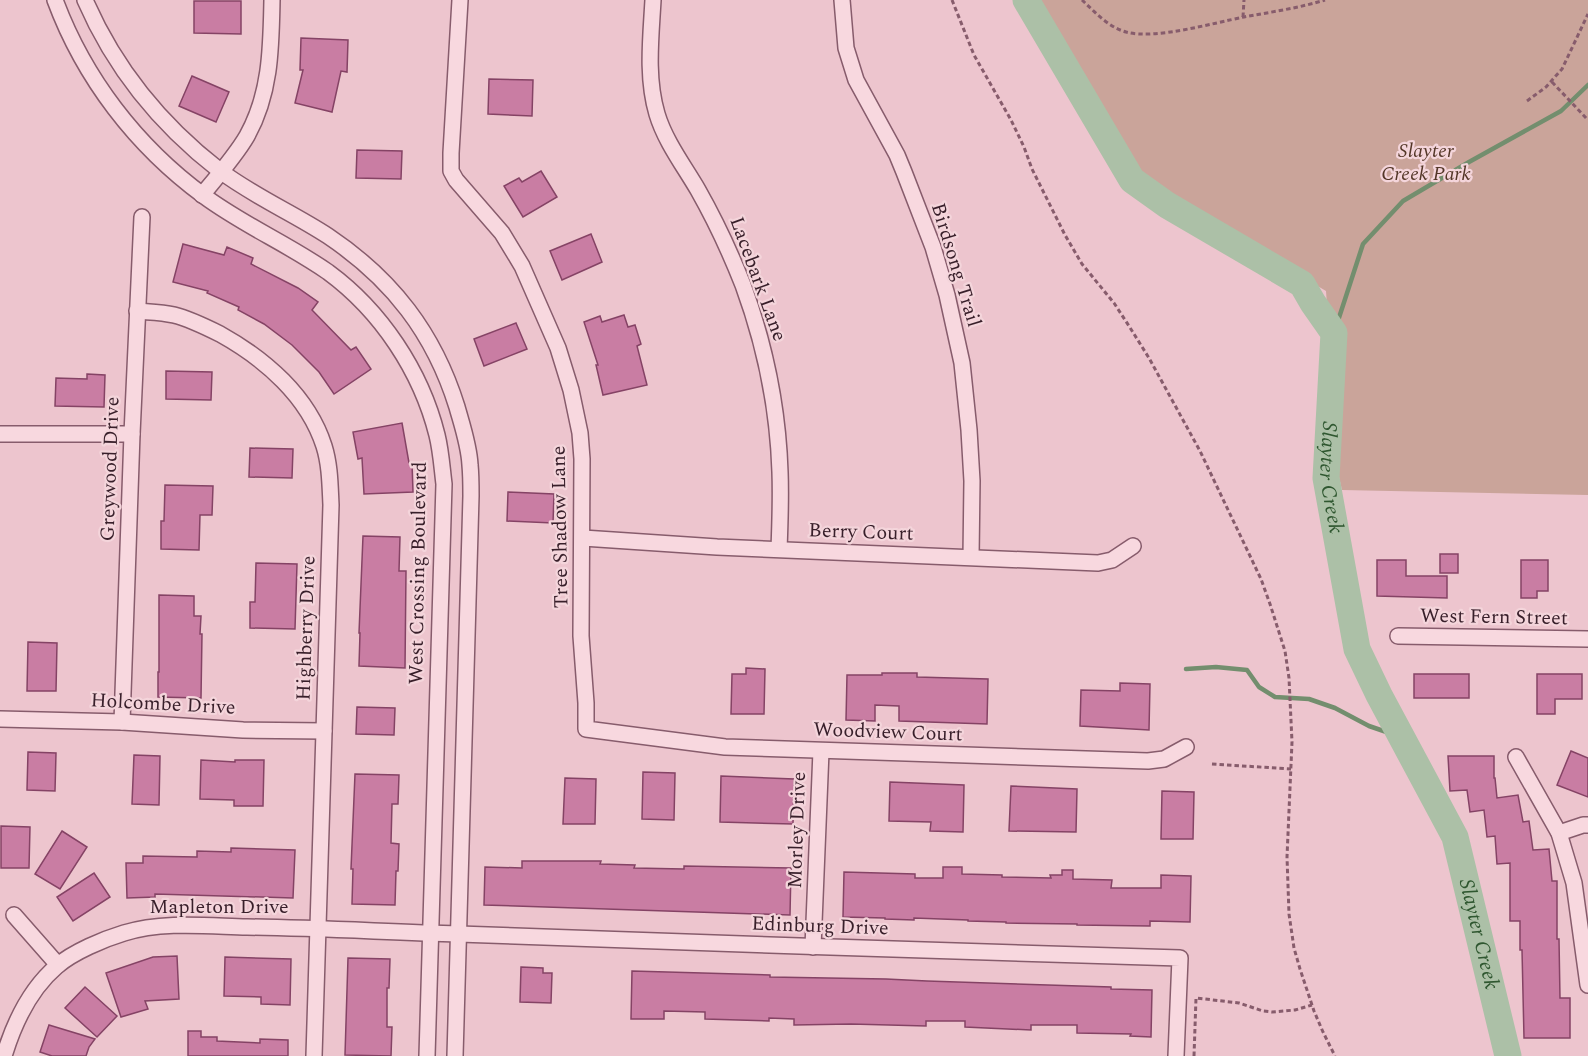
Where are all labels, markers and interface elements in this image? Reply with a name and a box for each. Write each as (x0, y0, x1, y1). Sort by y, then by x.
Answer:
park label: Slayter Creek Park (1381, 136, 1472, 189)
street label: Birdsong Trail (923, 199, 989, 331)
street label: Lacebark Lane (722, 213, 794, 345)
street label: Greywood Drive (92, 396, 128, 542)
water label: Slayter Creek (1310, 421, 1352, 536)
street label: Tree Shadow Lane (544, 445, 576, 609)
street label: West Crossing Boulevard (401, 461, 435, 685)
street label: Berry Court (808, 515, 914, 549)
street label: Highberry Drive (288, 555, 324, 701)
street label: West Fern Street (1420, 601, 1568, 633)
street label: Holcombe Drive (90, 685, 236, 723)
street label: Woodview Court (813, 714, 963, 750)
street label: Morley Drive (780, 771, 814, 889)
water label: Slayter Creek (1450, 876, 1507, 993)
street label: Mapleton Drive (149, 892, 289, 922)
street label: Edinburg Drive (751, 909, 889, 943)

